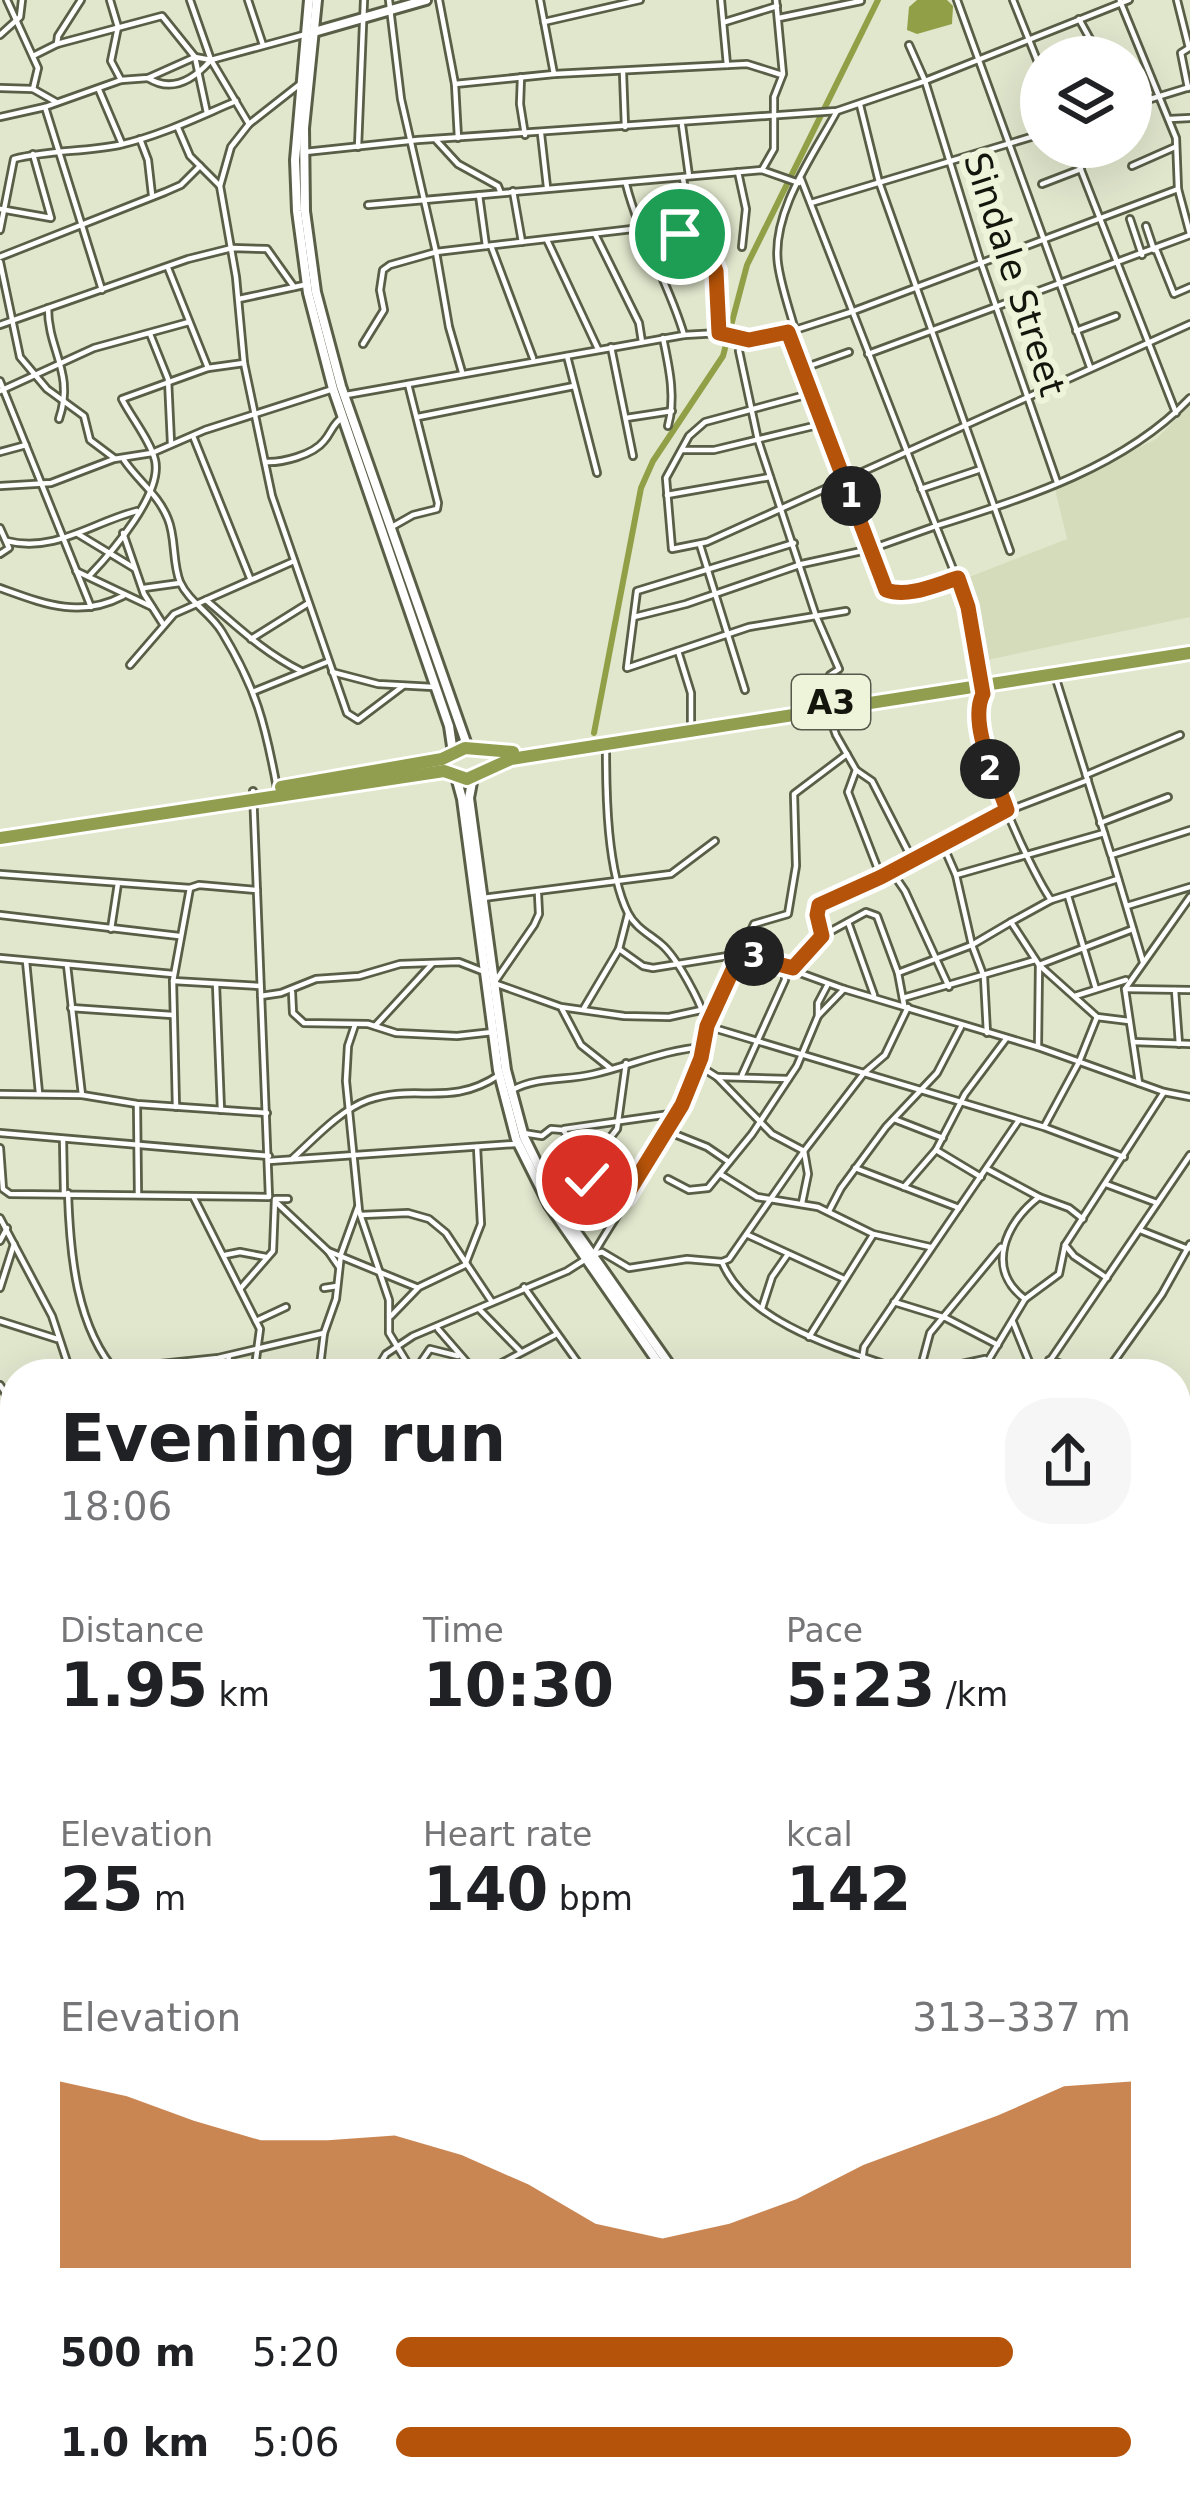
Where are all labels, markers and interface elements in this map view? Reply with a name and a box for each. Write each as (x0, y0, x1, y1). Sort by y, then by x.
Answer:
map controls (1020, 36, 1152, 168)
button: layers (1020, 36, 1152, 168)
street label: Sindale Street (956, 147, 1073, 401)
pin (629, 183, 731, 285)
icon: arrive (647, 201, 713, 267)
pin: 1 (821, 466, 881, 526)
text: 1 (840, 476, 862, 515)
road number: A3 (792, 675, 870, 729)
pin: 2 (960, 739, 1020, 799)
text: 2 (979, 749, 1001, 788)
pin: 3 (724, 926, 784, 986)
text: 3 (743, 936, 765, 975)
pin (536, 1129, 638, 1231)
icon: check (554, 1147, 620, 1213)
button: share (1005, 1398, 1131, 1524)
text: Evening run (60, 1400, 506, 1477)
text: 18:06 (60, 1484, 172, 1529)
text: Distance (60, 1611, 204, 1650)
text: Time (423, 1611, 504, 1650)
text: Pace (786, 1611, 863, 1650)
text: 1.95 (60, 1650, 208, 1720)
text: 10:30 (423, 1650, 614, 1720)
text: 5:23 (786, 1650, 935, 1720)
text: km (208, 1675, 270, 1714)
text: /km (935, 1675, 1008, 1714)
text: Elevation (60, 1815, 213, 1854)
text: Heart rate (423, 1815, 592, 1854)
text: kcal (786, 1815, 853, 1854)
text: 25 (60, 1854, 144, 1924)
text: 140 (423, 1854, 548, 1924)
text: 142 (786, 1854, 911, 1924)
text: m (144, 1879, 186, 1918)
text: bpm (548, 1879, 633, 1918)
text: Elevation (60, 1995, 241, 2040)
text: 313–337 m (912, 1995, 1131, 2040)
text: 500 m (60, 2330, 196, 2375)
text: 5:20 (252, 2330, 340, 2375)
text: 1.0 km (60, 2420, 209, 2465)
text: 5:06 (252, 2420, 340, 2465)

